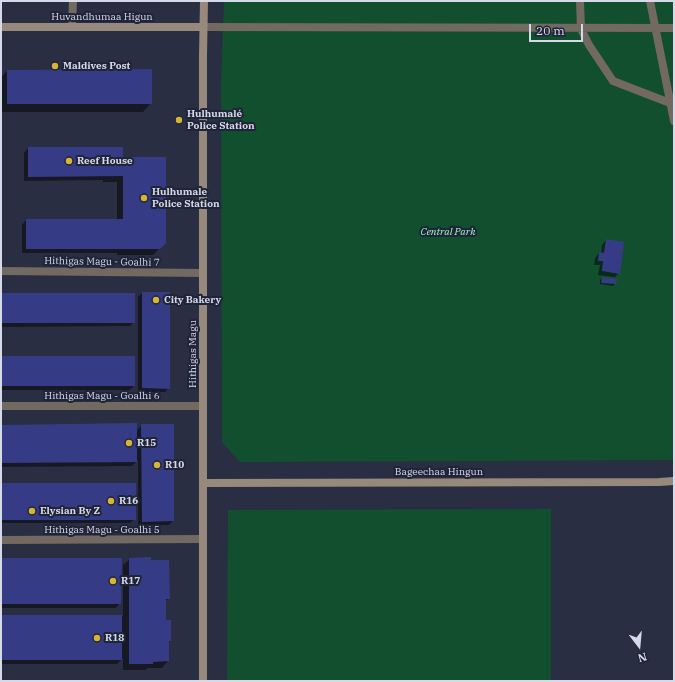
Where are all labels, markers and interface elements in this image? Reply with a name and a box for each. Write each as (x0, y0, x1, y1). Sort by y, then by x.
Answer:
street label: Huvandhumaa Higun (51, 11, 153, 23)
scale bar (531, 16, 585, 42)
text: 20 m (536, 23, 565, 38)
place label: Maldives Post (63, 60, 130, 72)
marker: Maldives Post (50, 61, 60, 71)
place label: Hulhumalé Police Station (187, 108, 255, 132)
marker: Hulhumalé Police Station (174, 115, 184, 125)
place label: Reef House (77, 155, 133, 167)
marker: Reef House (64, 156, 74, 166)
place label: Hulhumale Police Station (152, 186, 220, 210)
marker: Hulhumale Police Station (139, 193, 149, 203)
park label: Central Park (421, 226, 475, 238)
street label: Hithigas Magu - Goalhi 7 (44, 255, 160, 269)
place label: City Bakery (164, 294, 221, 306)
marker: City Bakery (151, 295, 161, 305)
street label: Hithigas Magu (187, 320, 199, 388)
street label: Hithigas Magu - Goalhi 6 (44, 390, 160, 402)
place label: R15 (137, 437, 156, 449)
marker: R15 (124, 438, 134, 448)
place label: R10 (165, 459, 184, 471)
marker: R10 (152, 460, 162, 470)
street label: Bageechaa Hingun (395, 466, 483, 478)
place label: R16 (119, 495, 138, 507)
marker: R16 (106, 496, 116, 506)
place label: Elysian By Z (40, 505, 100, 517)
marker: Elysian By Z (27, 506, 37, 516)
street label: Hithigas Magu - Goalhi 5 (44, 524, 160, 536)
place label: R17 (121, 575, 140, 587)
marker: R17 (108, 576, 118, 586)
north arrow (619, 626, 659, 666)
place label: R18 (105, 632, 124, 644)
marker: R18 (92, 633, 102, 643)
text: N (636, 650, 648, 665)

